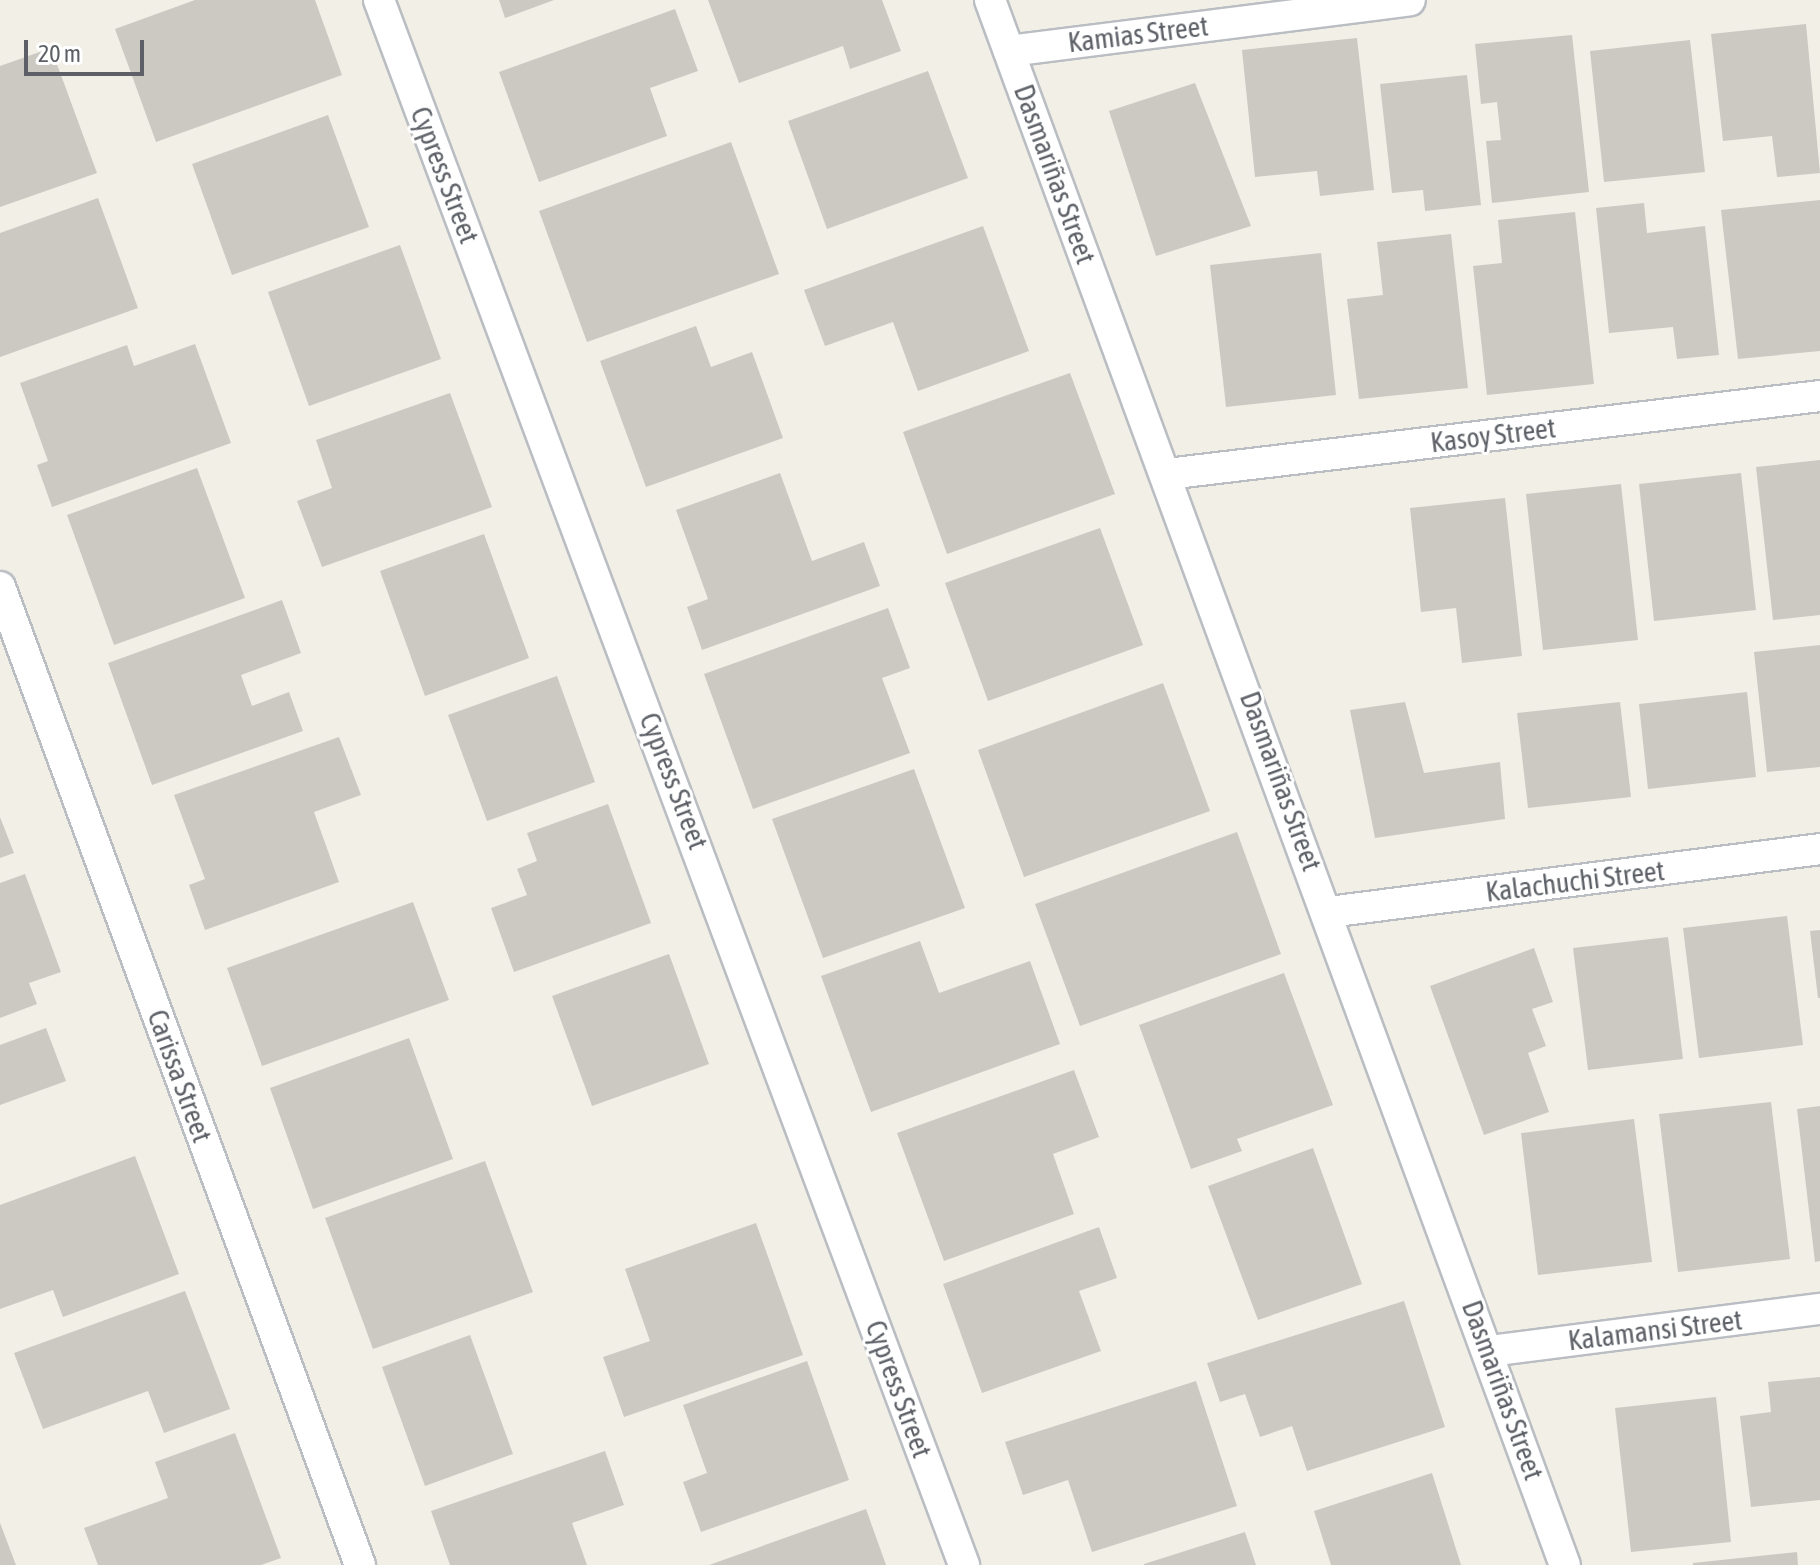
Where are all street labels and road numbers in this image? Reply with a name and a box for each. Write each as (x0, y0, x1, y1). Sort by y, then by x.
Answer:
street label: Kamias Street (1066, 9, 1210, 59)
street label: Dasmariñas Street (1007, 80, 1103, 268)
street label: Cypress Street (404, 102, 486, 248)
street label: Kasoy Street (1429, 411, 1557, 459)
street label: Dasmariñas Street (1233, 687, 1329, 875)
street label: Cypress Street (633, 708, 715, 854)
street label: Kalachuchi Street (1484, 853, 1666, 909)
street label: Carissa Street (141, 1005, 219, 1147)
street label: Dasmariñas Street (1455, 1296, 1551, 1484)
street label: Kalamansi Street (1566, 1303, 1744, 1357)
street label: Cypress Street (859, 1316, 939, 1462)

